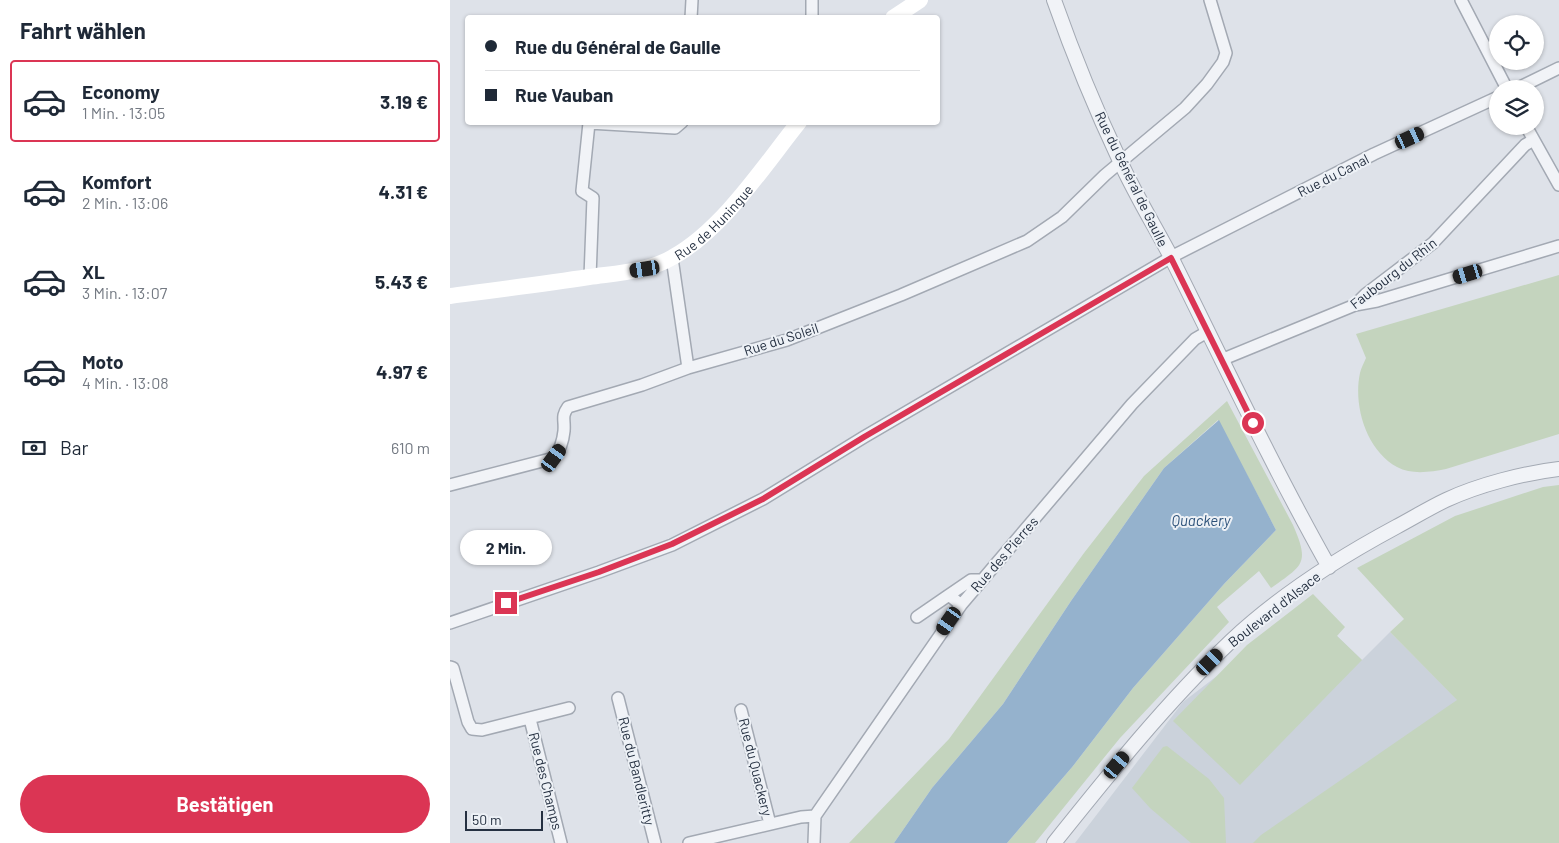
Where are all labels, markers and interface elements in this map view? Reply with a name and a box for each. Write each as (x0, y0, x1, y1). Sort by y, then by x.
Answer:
map controls (1489, 15, 1544, 135)
button: locate (1489, 15, 1544, 70)
text: Fahrt wählen (20, 17, 146, 43)
text: Rue du Général de Gaulle (515, 35, 721, 58)
icon: car (22, 79, 67, 124)
text: Economy (82, 80, 160, 103)
button: layers (1489, 80, 1544, 135)
text: Rue Vauban (515, 83, 613, 106)
text: 3.19 € (380, 90, 428, 113)
text: 1 Min. · 13:05 (82, 103, 165, 122)
street label: Rue du Général de Gaulle (1092, 109, 1172, 249)
car (1393, 125, 1426, 151)
street label: Rue du Canal (1294, 150, 1372, 200)
icon: car (22, 169, 67, 214)
text: Komfort (82, 170, 152, 193)
text: 4.31 € (379, 180, 428, 203)
street label: Rue de Huningue (671, 181, 756, 263)
text: 2 Min. · 13:06 (82, 193, 168, 212)
street label: Faubourg du Rhin (1346, 234, 1440, 312)
icon: car (22, 259, 67, 304)
car (629, 259, 660, 279)
text: XL (82, 260, 105, 283)
car (1451, 262, 1484, 286)
text: 5.43 € (375, 270, 428, 293)
text: 3 Min. · 13:07 (82, 283, 167, 302)
street label: Rue du Soleil (741, 319, 821, 359)
icon: car (22, 349, 67, 394)
text: Moto (82, 350, 124, 373)
text: 4.97 € (376, 360, 428, 383)
text: 4 Min. · 13:08 (82, 373, 169, 392)
route start (1242, 412, 1264, 434)
icon: cash (20, 434, 48, 462)
text: Bar (60, 436, 88, 459)
text: 610 m (391, 438, 430, 457)
car (539, 441, 568, 475)
water label: Quackery (1172, 511, 1232, 529)
street label: Rue des Pierres (967, 513, 1042, 595)
callout: 2 Min. (460, 530, 552, 566)
text: 2 Min. (486, 538, 526, 557)
street label: Boulevard d'Alsace (1224, 568, 1324, 650)
route end (495, 592, 517, 614)
car (934, 604, 963, 638)
car (1194, 646, 1225, 678)
street label: Rue du Bandleritty (615, 715, 659, 828)
street label: Rue du Quackery (736, 716, 777, 818)
street label: Rue des Champs (526, 730, 566, 832)
car (1101, 749, 1132, 781)
button: Bestätigen (20, 775, 430, 833)
scale bar (465, 808, 542, 831)
text: 50 m (472, 811, 501, 828)

